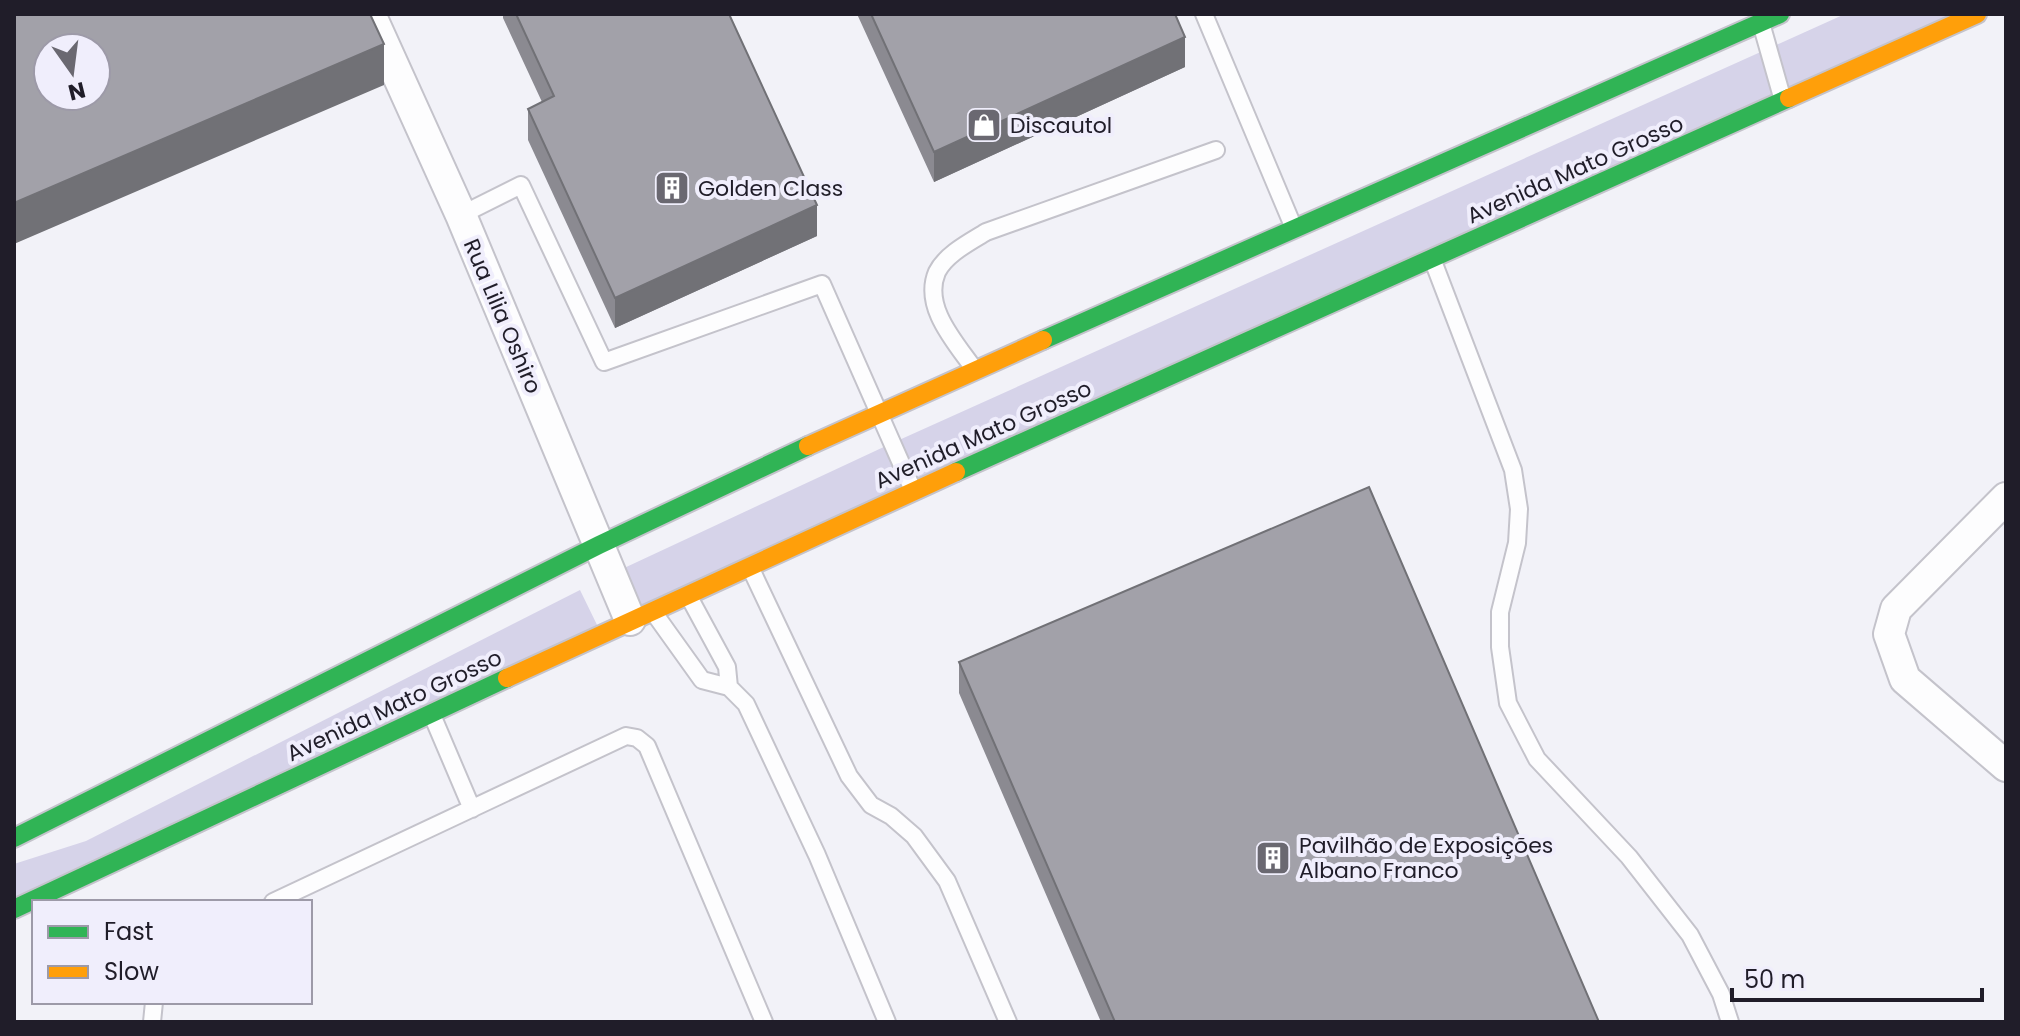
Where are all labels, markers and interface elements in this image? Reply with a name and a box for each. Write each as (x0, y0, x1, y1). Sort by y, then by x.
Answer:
north arrow (32, 32, 112, 112)
text: N (65, 74, 88, 108)
shop icon: Discautol (965, 106, 1003, 144)
street label: Avenida Mato Grosso (1462, 108, 1688, 231)
place label: Discautol (1010, 110, 1112, 141)
building icon: Golden Class (653, 169, 691, 207)
place label: Golden Class (698, 173, 843, 204)
street label: Rua Lilia Oshiro (456, 234, 549, 398)
street label: Avenida Mato Grosso (870, 373, 1096, 496)
street label: Avenida Mato Grosso (282, 642, 507, 769)
place label: Pavilhão de Exposições Albano Franco (1299, 830, 1553, 886)
building icon: Pavilhão de Exposições Albano Franco (1254, 839, 1292, 877)
legend (32, 900, 312, 1004)
text: Fast (104, 915, 154, 948)
scale bar (1732, 952, 1982, 1002)
text: Slow (104, 955, 159, 988)
text: 50 m (1744, 963, 1805, 996)

